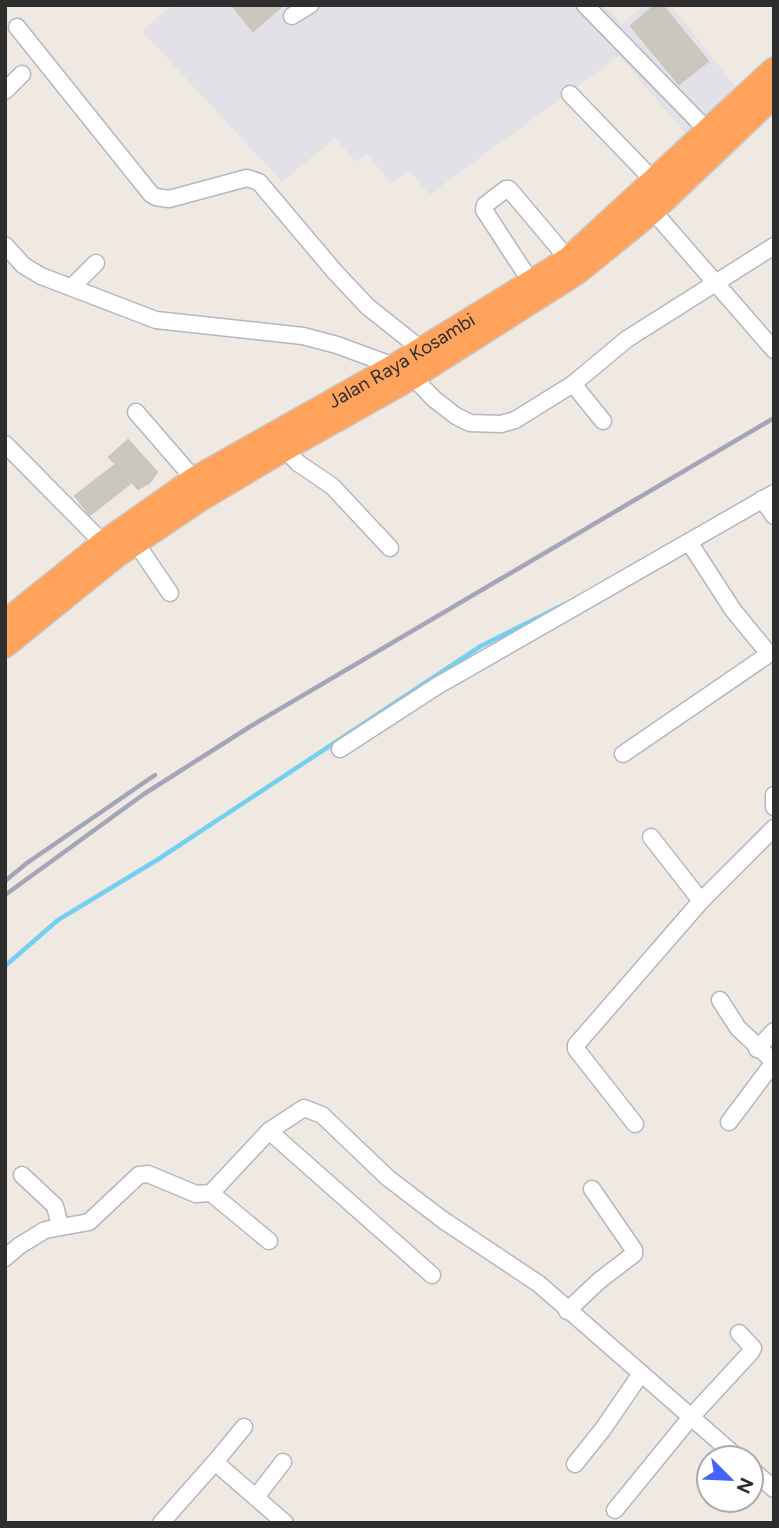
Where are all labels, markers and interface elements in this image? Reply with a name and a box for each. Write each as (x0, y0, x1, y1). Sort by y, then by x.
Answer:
street label: Jalan Raya Kosambi (324, 308, 479, 413)
north arrow (695, 1444, 765, 1514)
text: N (732, 1474, 759, 1497)

